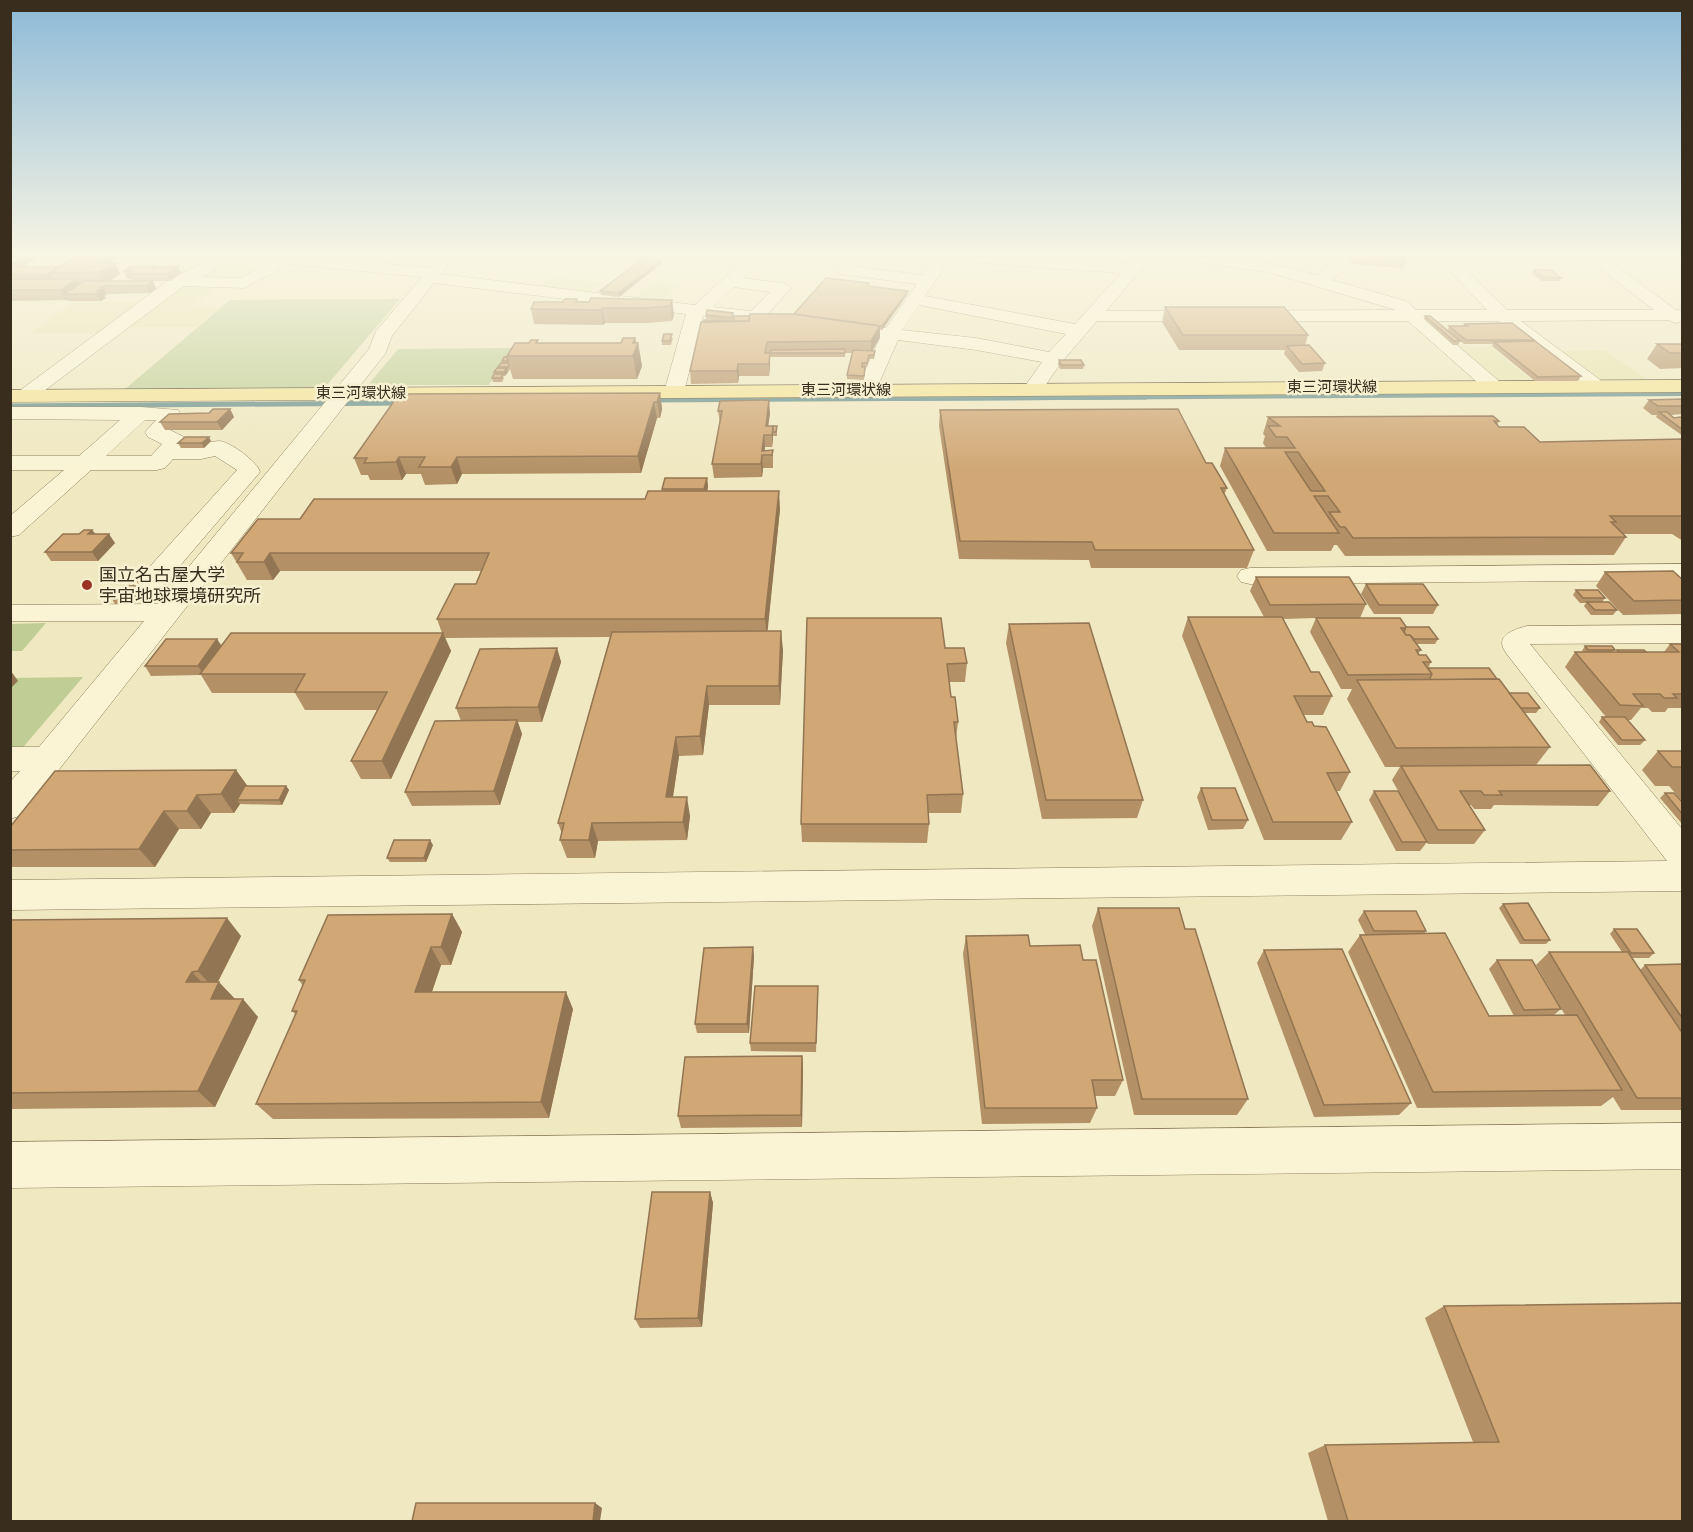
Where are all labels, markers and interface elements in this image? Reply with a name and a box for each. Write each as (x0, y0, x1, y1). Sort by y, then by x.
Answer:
street label: 東三河環状線 (1287, 377, 1377, 396)
street label: 東三河環状線 (801, 380, 891, 399)
street label: 東三河環状線 (316, 383, 406, 402)
place label: 国立名古屋大学 宇宙地球環境研究所 (99, 563, 261, 607)
marker: 国立名古屋大学 宇宙地球環境研究所 (80, 578, 94, 592)

